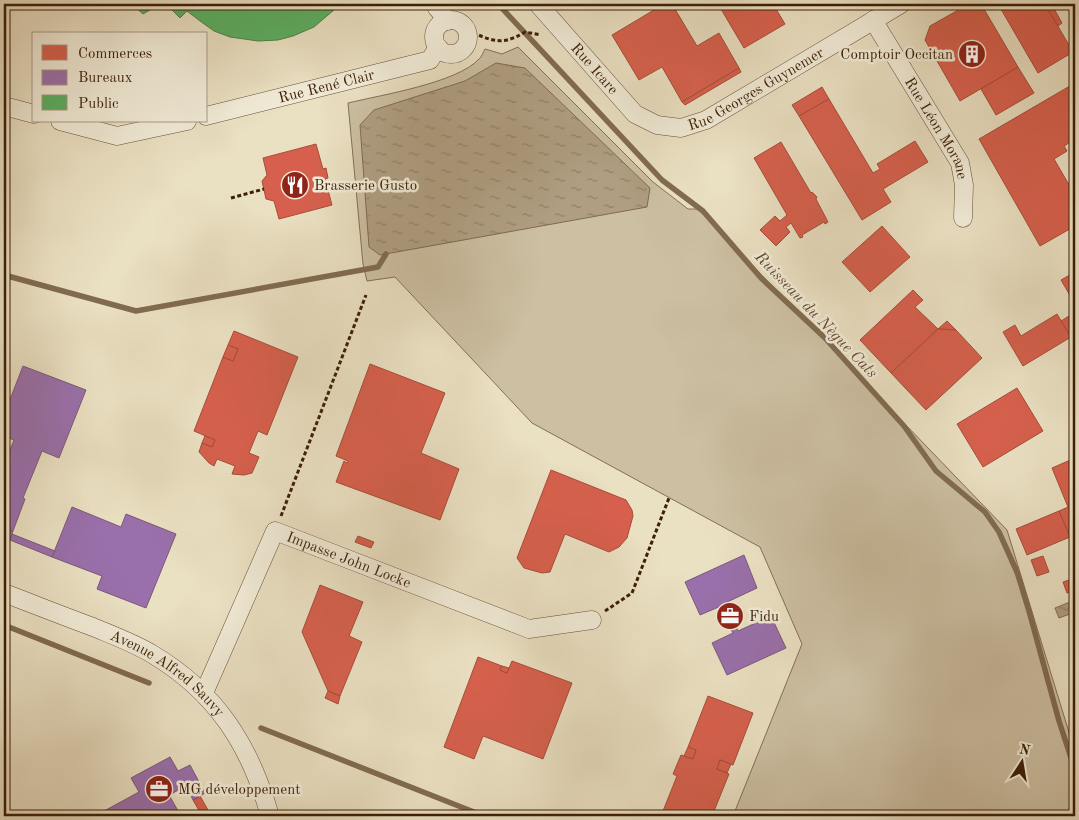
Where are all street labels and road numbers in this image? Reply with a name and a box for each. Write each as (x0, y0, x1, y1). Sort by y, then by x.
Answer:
street label: Rue Icare (567, 41, 620, 98)
street label: Rue Georges Guynemer (687, 46, 827, 134)
street label: Rue René Clair (277, 68, 376, 107)
street label: Rue Léon Morane (901, 75, 969, 181)
street label: Impasse John Locke (284, 530, 413, 592)
street label: Avenue Alfred Sauvy (108, 629, 226, 720)

